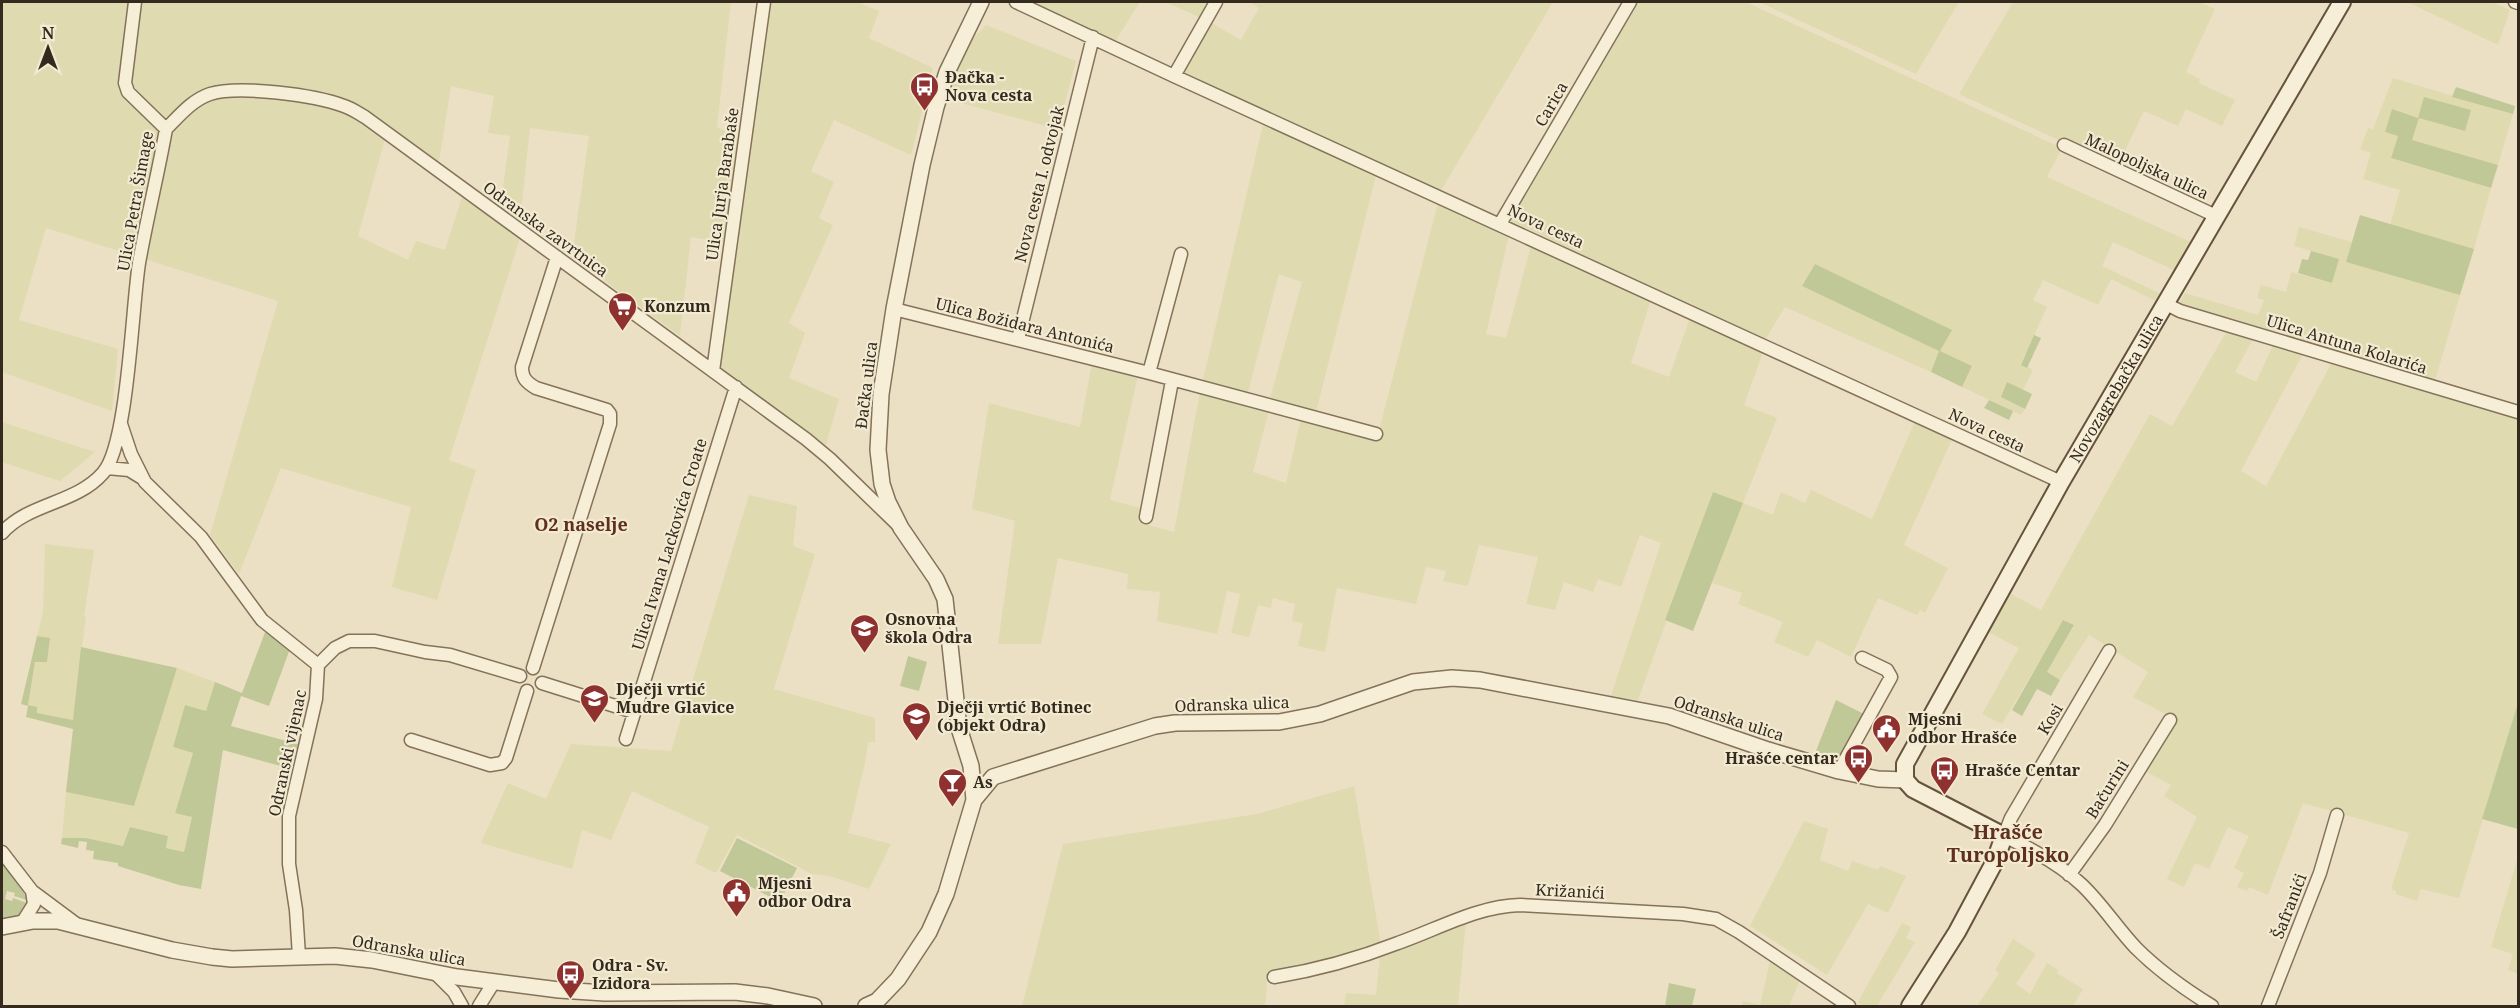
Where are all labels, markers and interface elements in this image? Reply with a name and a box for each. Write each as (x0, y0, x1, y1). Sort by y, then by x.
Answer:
north arrow (18, 18, 78, 78)
text: N (42, 22, 55, 44)
place label: Đačka - Nova cesta (945, 66, 1033, 106)
bus stop icon: Đačka - Nova cesta (908, 70, 940, 112)
street label: Carica (1529, 78, 1573, 130)
street label: Nova cesta I. odvojak (1009, 103, 1069, 265)
street label: Ulica Jurja Barabaše (700, 106, 744, 262)
street label: Malopoljska ulica (2082, 128, 2212, 204)
street label: Ulica Petra Šimage (112, 129, 158, 273)
street label: Odranska zavrtnica (479, 176, 613, 282)
street label: Nova cesta (1504, 199, 1588, 253)
supermarket icon: Konzum (607, 290, 639, 332)
street label: Ulica Božidara Antonića (933, 292, 1117, 358)
place label: Konzum (644, 295, 711, 317)
street label: Ulica Antuna Kolarića (2264, 309, 2430, 379)
street label: Novozagrebačka ulica (2064, 310, 2168, 467)
street label: Đačka ulica (850, 340, 882, 430)
street label: Nova cesta (1945, 403, 2029, 457)
street label: Ulica Ivana Lackovića Croate (626, 435, 712, 653)
district label: O2 naselje (534, 512, 628, 536)
place label: Osnovna škola Odra (885, 608, 973, 648)
school or university icon: Osnovna škola Odra (848, 612, 880, 654)
place label: Dječji vrtić Mudre Glavice (616, 678, 734, 718)
school or university icon: Dječji vrtić Mudre Glavice (579, 682, 611, 724)
street label: Odranski vijenac (263, 687, 311, 818)
street label: Odranska ulica (1671, 690, 1787, 746)
street label: Odranska ulica (1174, 691, 1290, 717)
place label: Dječji vrtić Botinec (objekt Odra) (937, 696, 1091, 736)
street label: Kosi (2032, 699, 2068, 739)
school or university icon: Dječji vrtić Botinec (objekt Odra) (900, 700, 932, 742)
place label: Mjesni odbor Hrašće (1908, 708, 2017, 748)
public building icon: Mjesni odbor Hrašće (1871, 712, 1903, 754)
bus stop icon: Hrašće centar (1843, 742, 1875, 784)
place label: Hrašće centar (1725, 747, 1839, 769)
bus stop icon: Hrašće Centar (1928, 754, 1960, 796)
street label: Bačurini (2080, 755, 2134, 823)
place label: Hrašće Centar (1965, 759, 2081, 781)
bar icon: As (936, 766, 968, 808)
place label: As (973, 771, 993, 793)
district label: Hrašće Turopoljsko (1947, 818, 2069, 868)
street label: Šafranići (2266, 870, 2312, 942)
place label: Mjesni odbor Odra (758, 872, 852, 912)
public building icon: Mjesni odbor Odra (721, 876, 753, 918)
street label: Križanići (1535, 878, 1605, 904)
street label: Odranska ulica (350, 929, 468, 971)
place label: Odra - Sv. Izidora (592, 954, 668, 994)
bus stop icon: Odra - Sv. Izidora (555, 958, 587, 1000)

